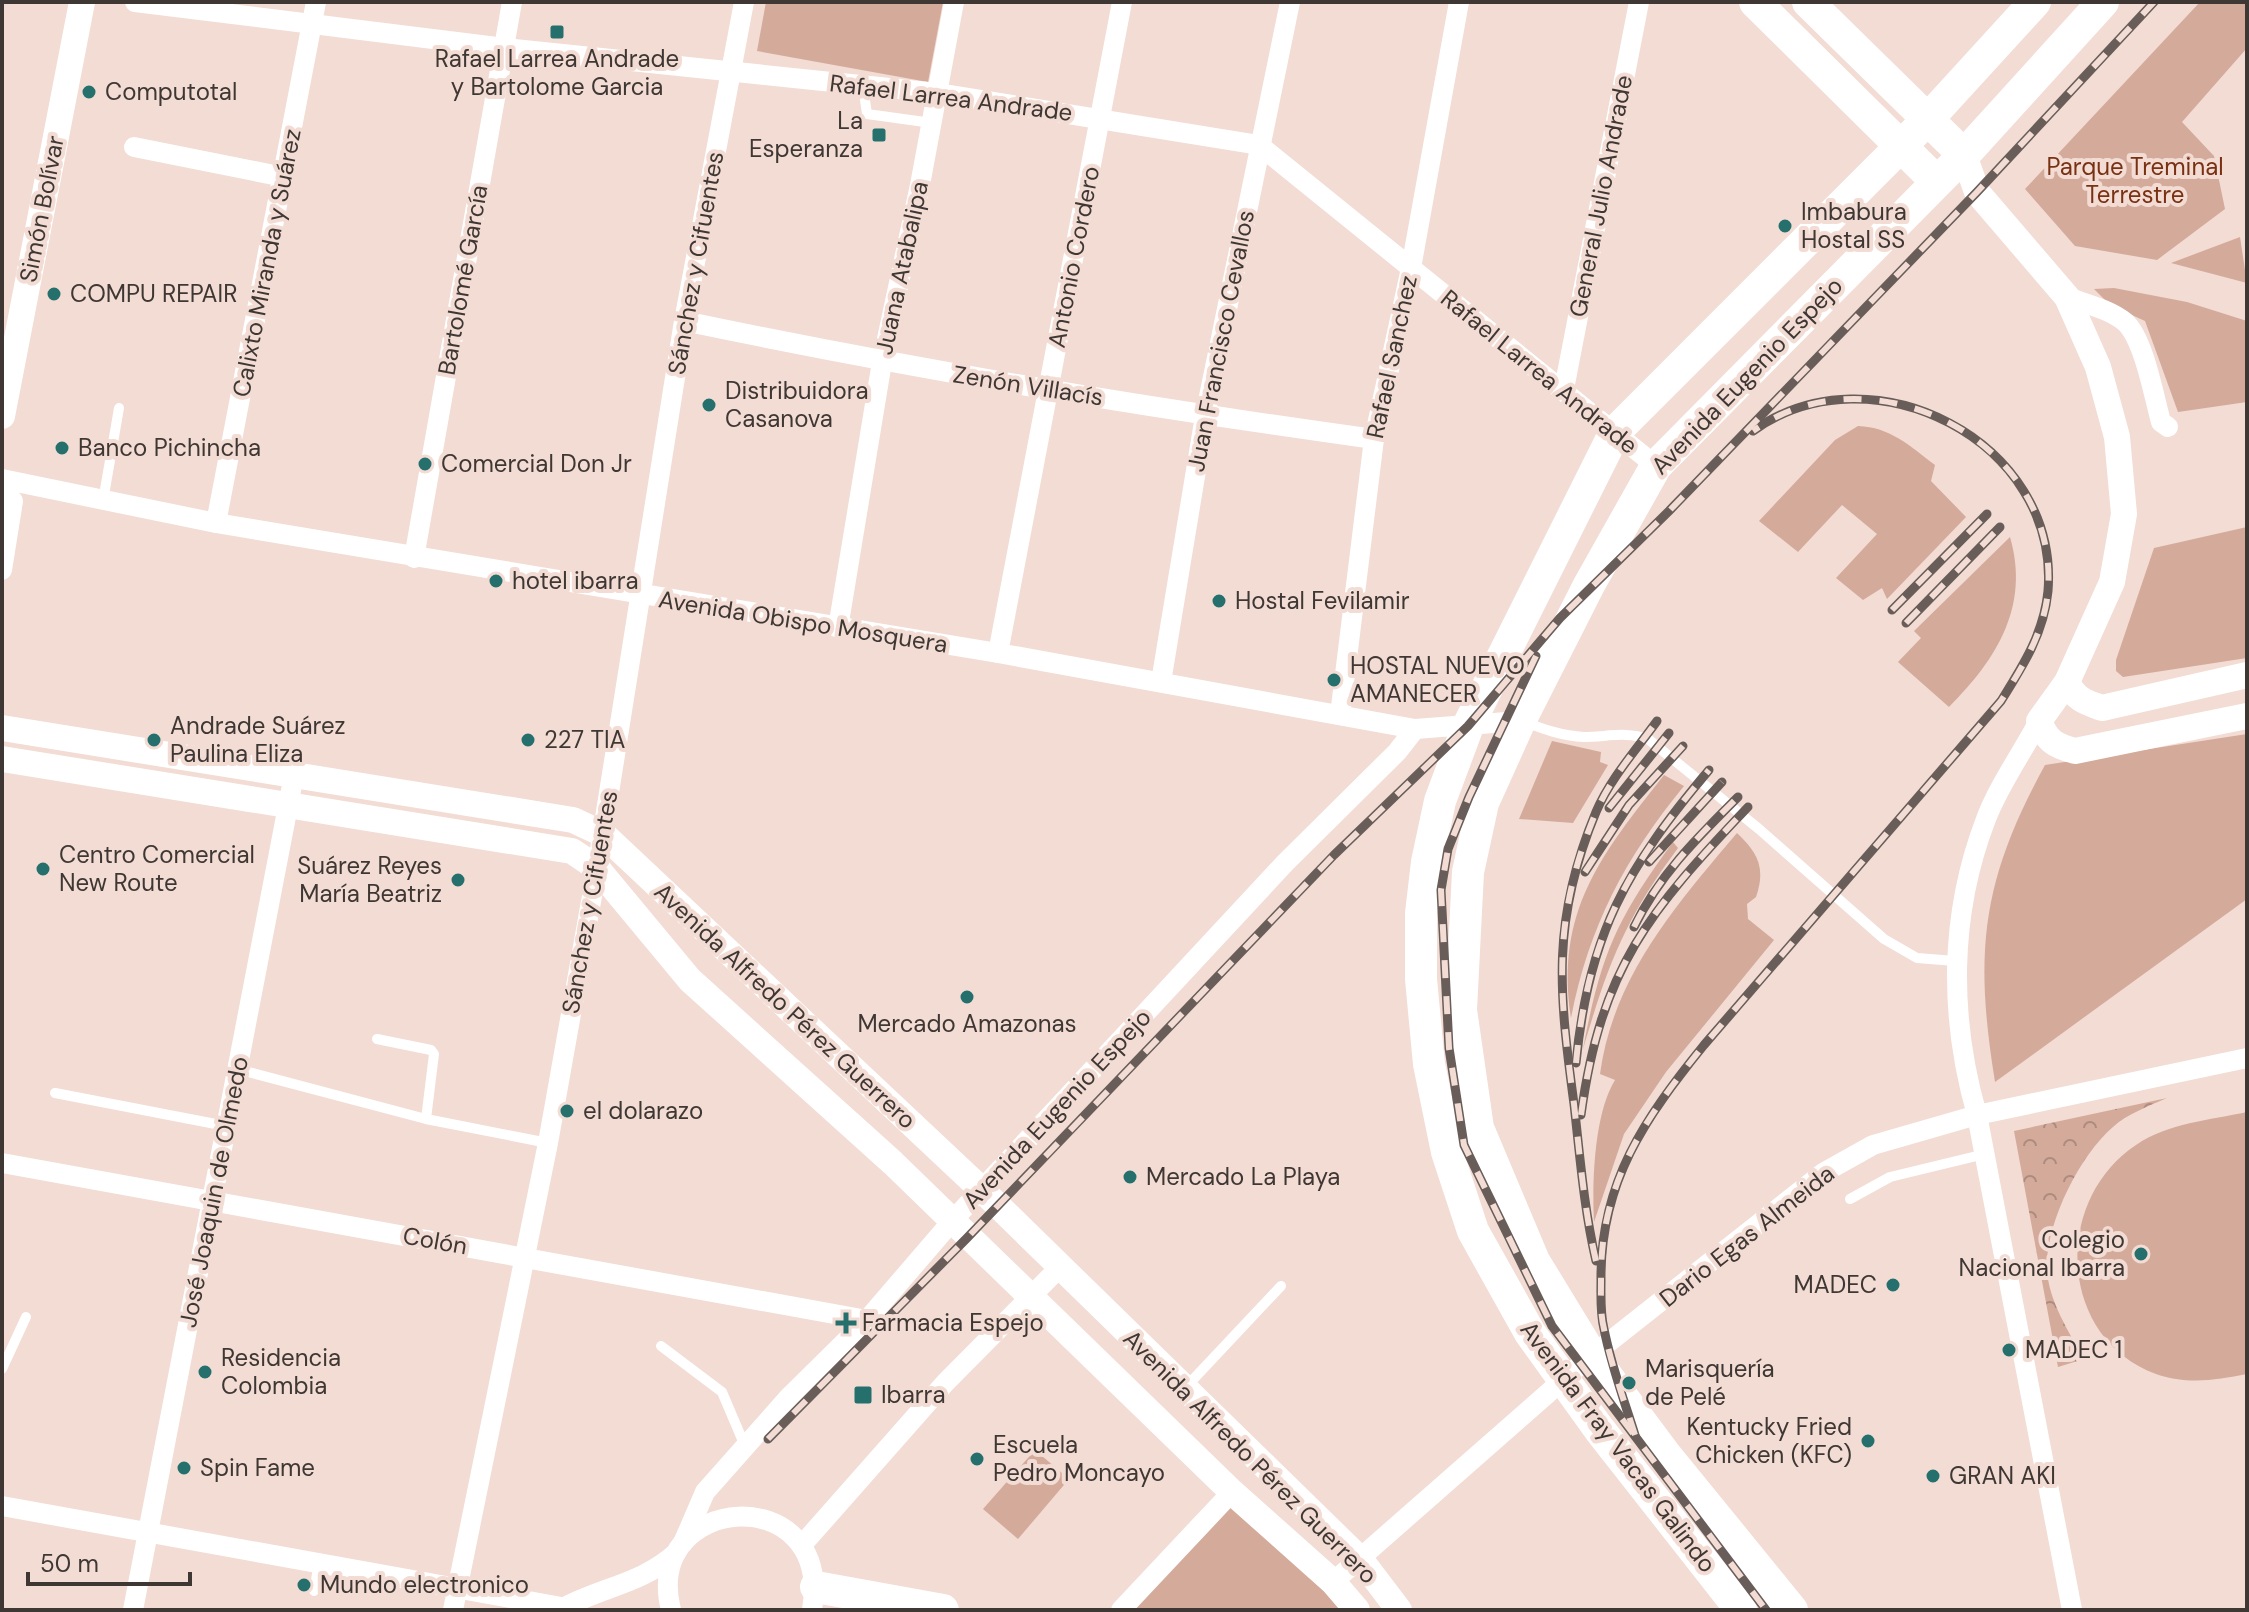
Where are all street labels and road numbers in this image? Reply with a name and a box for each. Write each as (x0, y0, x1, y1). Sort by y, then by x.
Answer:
street label: Rafael Larrea Andrade (828, 67, 1074, 128)
street label: General Julio Andrade (1562, 72, 1639, 320)
street label: Calixto Miranda y Suárez (225, 126, 308, 400)
street label: Simón Bolívar (12, 133, 71, 285)
street label: Sánchez y Cifuentes (661, 149, 730, 377)
street label: Antonio Cordero (1041, 163, 1106, 350)
street label: Juana Atabalipa (868, 178, 935, 358)
street label: Bartolomé García (431, 182, 494, 377)
street label: Juan Francisco Cevallos (1180, 207, 1261, 474)
street label: Avenida Eugenio Espejo (1644, 270, 1849, 481)
street label: Rafael Sanchez (1359, 272, 1424, 441)
street label: Rafael Larrea Andrade (1435, 283, 1644, 461)
street label: Zenón Villacís (951, 358, 1105, 413)
street label: Avenida Obispo Mosquera (656, 583, 950, 660)
street label: Sánchez y Cifuentes (555, 788, 624, 1016)
street label: Avenida Alfredo Pérez Guerrero (648, 876, 923, 1135)
street label: Avenida Eugenio Espejo (956, 1002, 1158, 1215)
street label: José Joaquin de Olmedo (172, 1054, 255, 1330)
street label: Dario Egas Almeida (1653, 1158, 1840, 1314)
street label: Colón (400, 1220, 470, 1261)
street label: Avenida Fray Vacas Galindo (1514, 1315, 1723, 1579)
street label: Avenida Alfredo Pérez Guerrero (1117, 1323, 1384, 1590)

